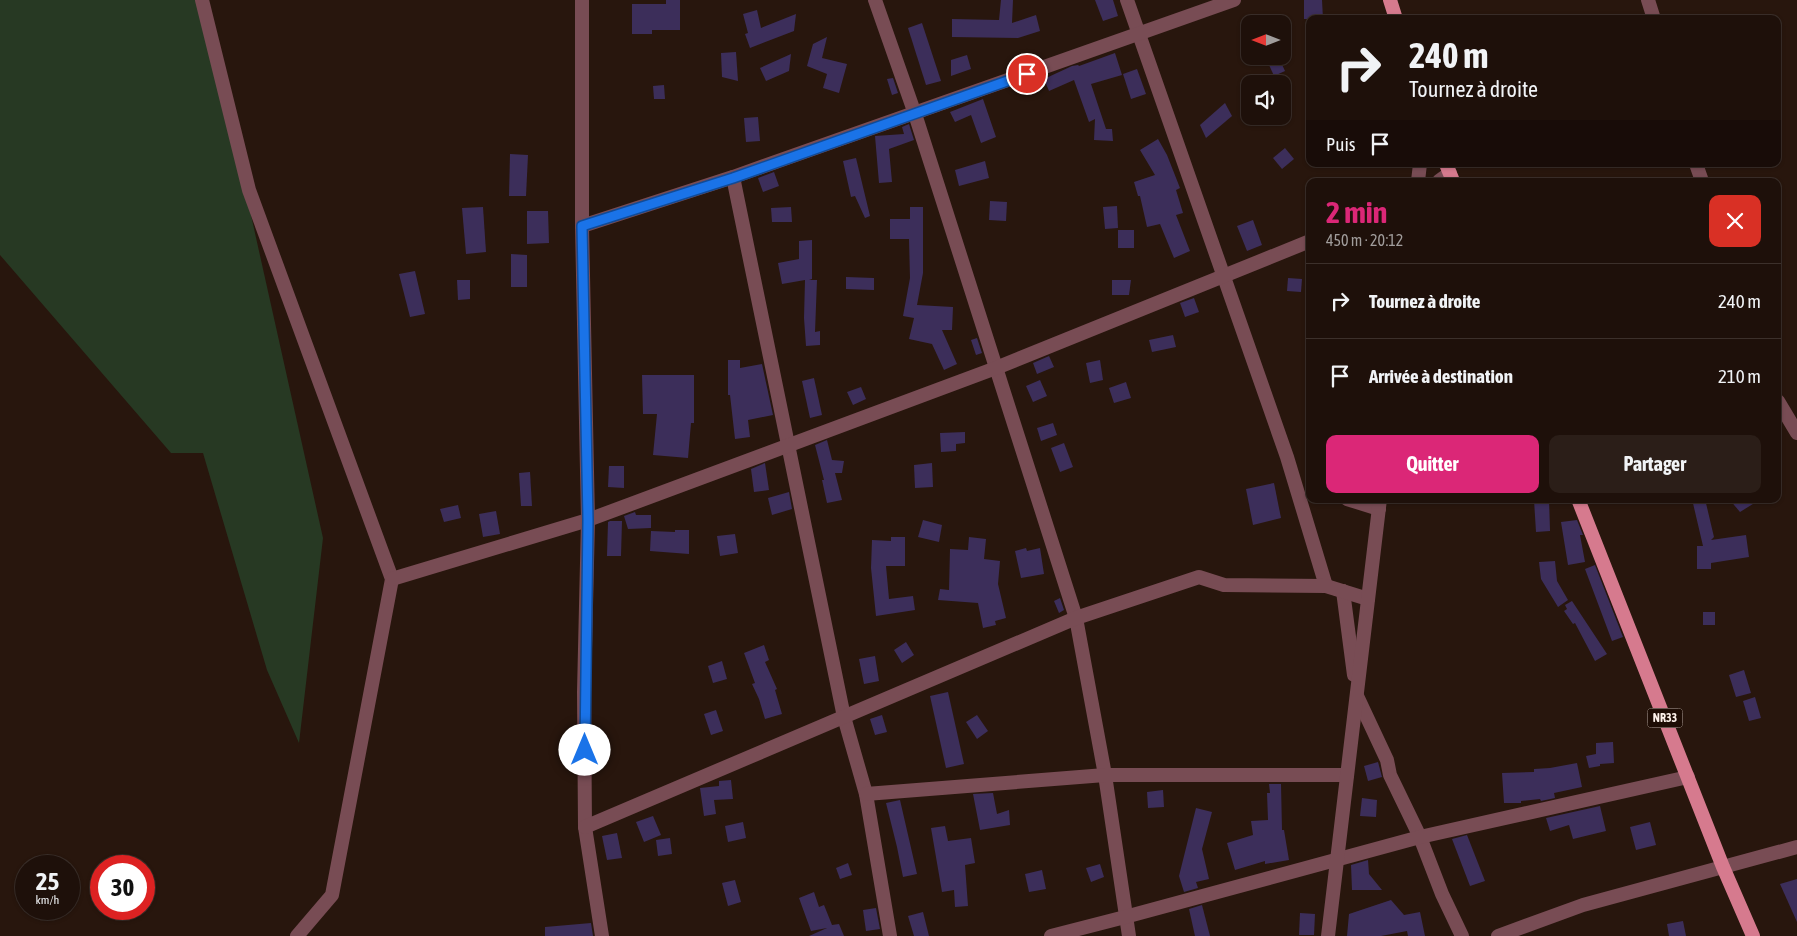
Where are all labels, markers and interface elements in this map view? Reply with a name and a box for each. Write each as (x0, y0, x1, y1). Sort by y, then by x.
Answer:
north arrow (1241, 15, 1291, 65)
map controls (1241, 15, 1291, 125)
icon: right (1326, 35, 1391, 100)
text: 240 m (1409, 35, 1488, 75)
pin (1006, 53, 1048, 95)
icon: arrive (1013, 60, 1041, 88)
button: sound (1241, 75, 1291, 125)
text: Tournez à droite (1409, 76, 1538, 102)
icon: arrive (1366, 130, 1394, 158)
text: Puis (1326, 133, 1356, 155)
text: 2 min (1326, 195, 1387, 229)
button: close (1709, 195, 1761, 247)
text: 450 m · 20:12 (1326, 231, 1403, 249)
icon: right (1326, 287, 1354, 315)
text: Tournez à droite (1369, 290, 1480, 312)
text: 240 m (1718, 290, 1761, 312)
icon: arrive (1326, 362, 1354, 390)
text: Arrivée à destination (1369, 365, 1513, 387)
text: 210 m (1718, 365, 1761, 387)
button: Quitter (1326, 435, 1539, 493)
button: Partager (1549, 435, 1761, 493)
road number: NR33 (1648, 708, 1682, 728)
position arrow (558, 723, 610, 775)
speed limit sign: 30 (90, 855, 155, 920)
text: 25 (36, 867, 59, 895)
text: km/h (36, 893, 59, 907)

